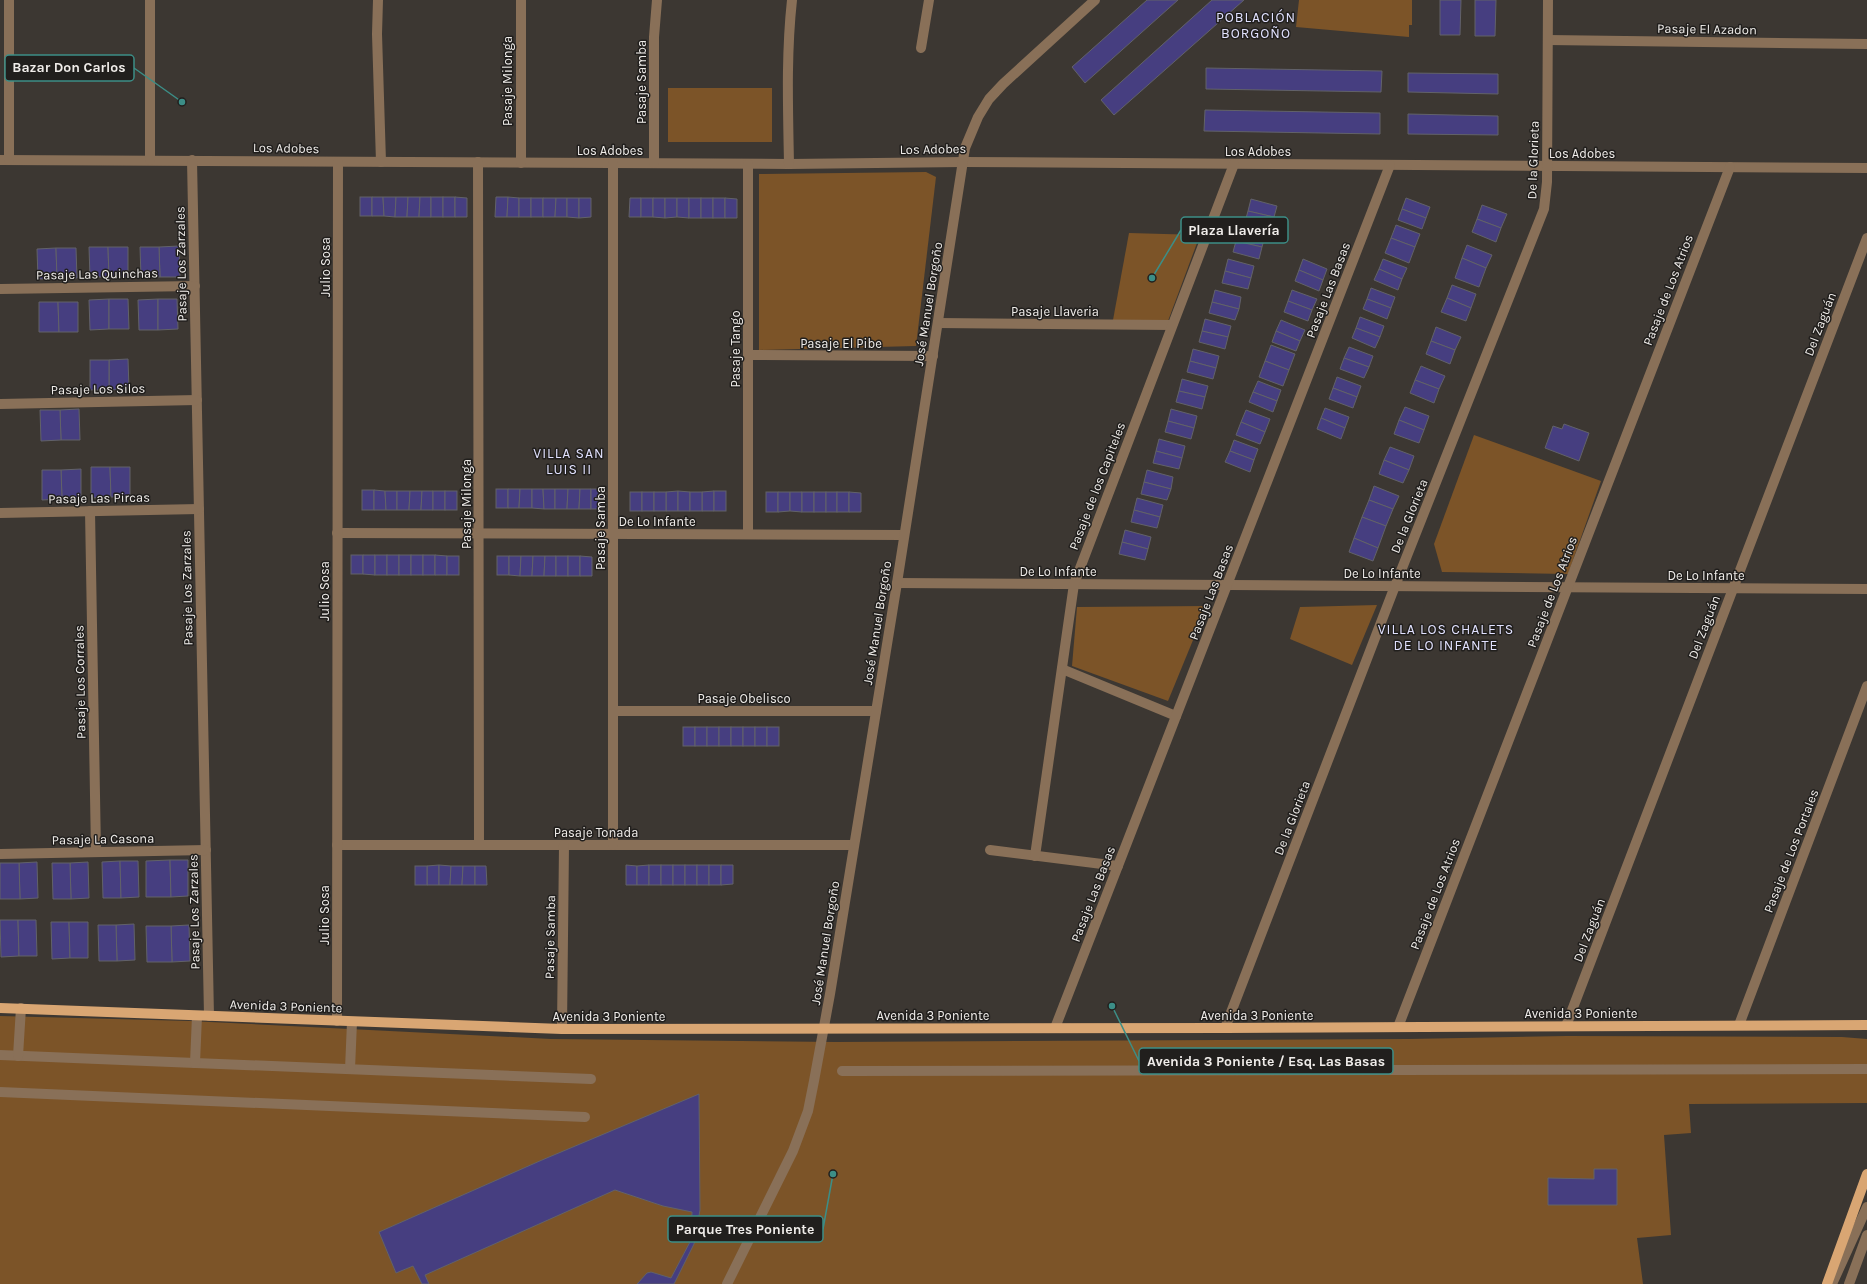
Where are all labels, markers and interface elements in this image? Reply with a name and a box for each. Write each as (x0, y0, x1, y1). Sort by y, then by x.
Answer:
district label: POBLACIÓN BORGOÑO (1216, 9, 1296, 42)
street label: Pasaje El Azadon (1657, 21, 1757, 37)
street label: Pasaje Milonga (500, 36, 515, 126)
street label: Pasaje Samba (634, 40, 649, 124)
callout: Bazar Don Carlos (5, 55, 134, 81)
text: Bazar Don Carlos (12, 59, 126, 76)
street label: De la Glorieta (1524, 120, 1542, 200)
street label: Los Adobes (253, 140, 320, 156)
street label: Los Adobes (900, 141, 967, 157)
street label: Los Adobes (577, 143, 643, 158)
street label: Los Adobes (1225, 144, 1291, 159)
street label: Los Adobes (1549, 146, 1615, 161)
street label: Pasaje Los Zarzales (172, 206, 190, 322)
callout: Plaza Llavería (1181, 217, 1288, 243)
text: Plaza Llavería (1188, 222, 1280, 239)
street label: Pasaje de Los Atrios (1640, 232, 1696, 348)
street label: Julio Sosa (318, 237, 333, 297)
street label: Pasaje Las Basas (1303, 240, 1353, 340)
street label: José Manuel Borgoño (911, 241, 945, 367)
street label: Pasaje Las Quinchas (36, 265, 158, 283)
street label: Del Zaguán (1801, 290, 1839, 358)
street label: Pasaje Llaveria (1011, 304, 1099, 319)
street label: Pasaje Tango (728, 311, 743, 388)
street label: Pasaje El Pibe (800, 336, 882, 351)
street label: Pasaje Los Silos (51, 381, 146, 397)
street label: Pasaje de los Capiteles (1066, 420, 1128, 552)
district label: VILLA SAN LUIS II (533, 445, 605, 478)
street label: Pasaje Milonga (459, 459, 474, 549)
street label: De la Glorieta (1387, 477, 1431, 555)
street label: Pasaje Samba (593, 486, 608, 570)
street label: Pasaje Las Pircas (48, 490, 150, 506)
street label: De Lo Infante (618, 514, 696, 529)
street label: Pasaje Los Zarzales (178, 530, 196, 646)
street label: Pasaje de Los Atrios (1524, 534, 1580, 650)
street label: Pasaje Las Basas (1186, 542, 1236, 642)
street label: José Manuel Borgoño (860, 560, 894, 686)
street label: Julio Sosa (317, 561, 332, 621)
street label: De Lo Infante (1019, 564, 1097, 579)
street label: De Lo Infante (1343, 566, 1421, 581)
street label: De Lo Infante (1667, 568, 1745, 583)
street label: Del Zaguán (1685, 593, 1723, 661)
district label: VILLA LOS CHALETS DE LO INFANTE (1378, 621, 1514, 654)
street label: Pasaje Los Corrales (72, 625, 88, 739)
street label: Pasaje Obelisco (697, 691, 791, 706)
street label: De la Glorieta (1271, 779, 1313, 857)
street label: Pasaje de Los Portales (1761, 787, 1822, 915)
street label: Pasaje Tonada (554, 825, 638, 840)
street label: Pasaje La Casona (52, 831, 154, 847)
street label: Pasaje de Los Atrios (1407, 836, 1463, 952)
street label: Pasaje Las Basas (1068, 844, 1118, 944)
street label: Pasaje Los Zarzales (185, 854, 203, 970)
street label: José Manuel Borgoño (808, 880, 842, 1006)
street label: Julio Sosa (317, 885, 332, 945)
street label: Pasaje Samba (542, 895, 558, 979)
street label: Del Zaguán (1570, 896, 1608, 964)
street label: Avenida 3 Poniente (229, 997, 343, 1015)
street label: Avenida 3 Poniente (1525, 1006, 1638, 1021)
street label: Avenida 3 Poniente (877, 1008, 990, 1023)
street label: Avenida 3 Poniente (1201, 1008, 1314, 1023)
street label: Avenida 3 Poniente (553, 1009, 666, 1024)
callout: Avenida 3 Poniente / Esq. Las Basas (1139, 1048, 1393, 1074)
text: Avenida 3 Poniente / Esq. Las Basas (1147, 1053, 1385, 1070)
callout: Parque Tres Poniente (668, 1216, 823, 1242)
text: Parque Tres Poniente (676, 1221, 814, 1238)

